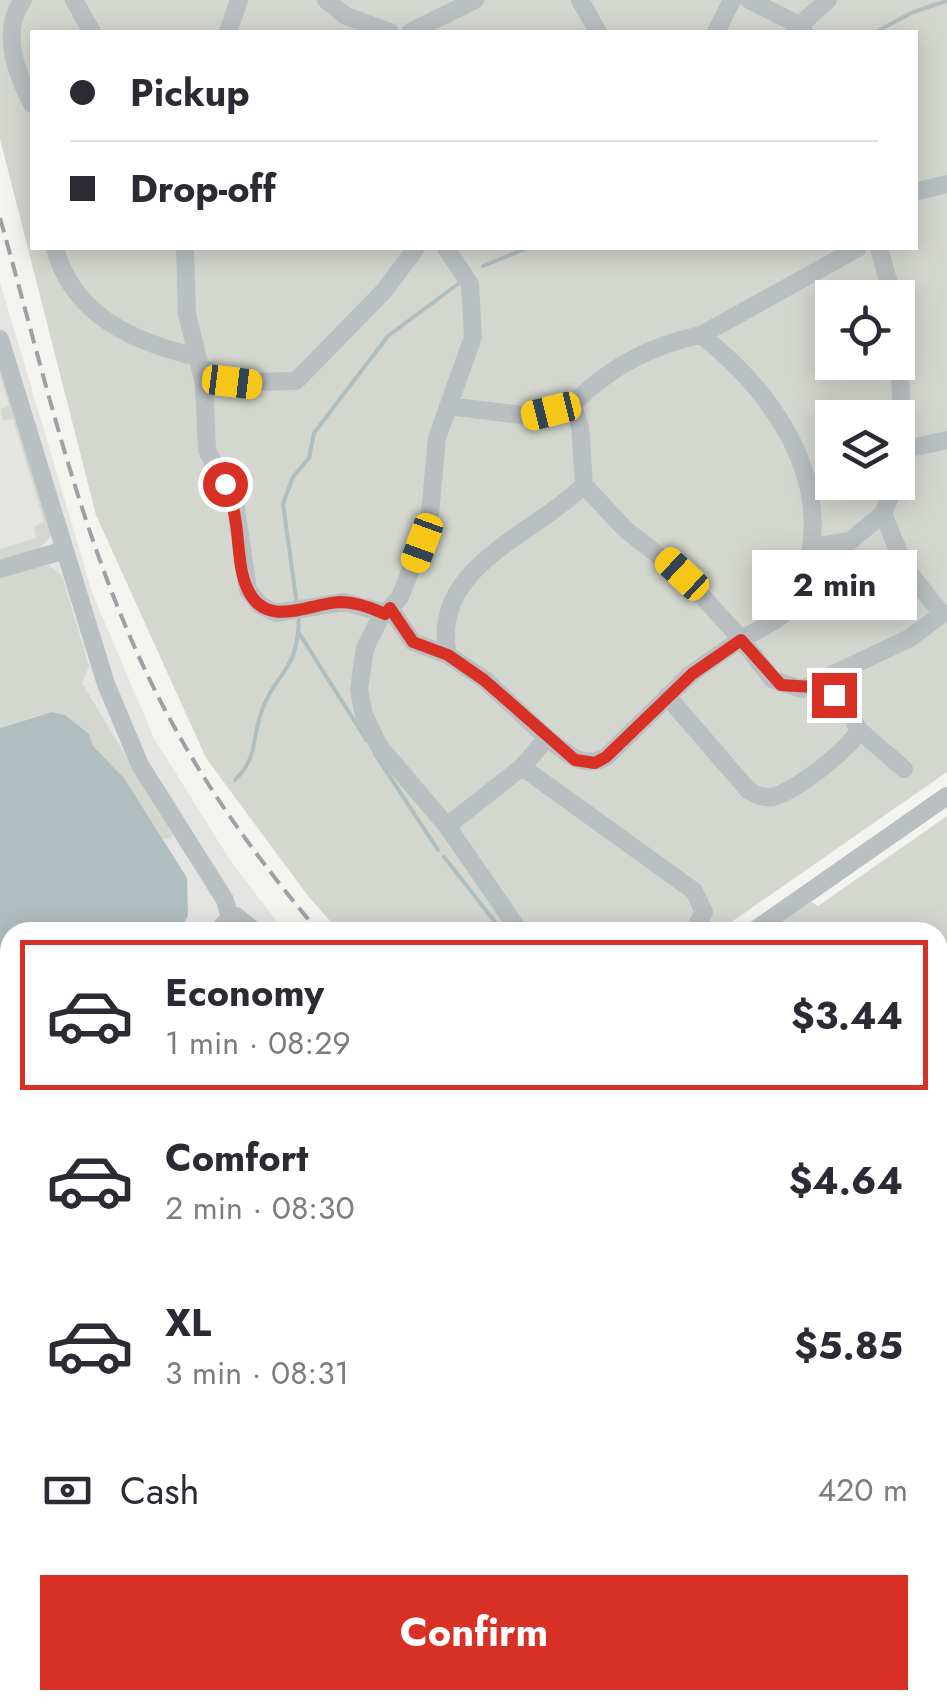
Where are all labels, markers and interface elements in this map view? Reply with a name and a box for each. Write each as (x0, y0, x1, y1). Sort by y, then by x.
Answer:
text: Pickup (130, 65, 250, 120)
text: Drop-off (130, 161, 276, 216)
map controls (815, 280, 915, 500)
button: locate (815, 280, 915, 380)
car (200, 363, 264, 401)
car (518, 389, 584, 433)
button: layers (815, 400, 915, 500)
route start (203, 462, 248, 507)
car (398, 510, 446, 576)
car (650, 543, 714, 605)
callout: 2 min (752, 550, 916, 620)
text: 2 min (792, 562, 877, 608)
route end (812, 673, 857, 718)
text: Economy (165, 965, 324, 1020)
icon: car (45, 970, 135, 1060)
text: $3.44 (791, 988, 903, 1043)
text: 1 min · 08:29 (165, 1020, 351, 1066)
text: Comfort (165, 1130, 308, 1185)
icon: car (45, 1135, 135, 1225)
text: $4.64 (789, 1153, 903, 1208)
text: 2 min · 08:30 (165, 1185, 355, 1231)
text: XL (165, 1295, 211, 1350)
icon: car (45, 1300, 135, 1390)
text: $5.85 (794, 1318, 903, 1373)
text: 3 min · 08:31 (165, 1350, 349, 1396)
icon: cash (40, 1463, 95, 1518)
text: Cash (120, 1463, 200, 1518)
text: 420 m (817, 1467, 908, 1513)
button: Confirm (40, 1575, 908, 1690)

